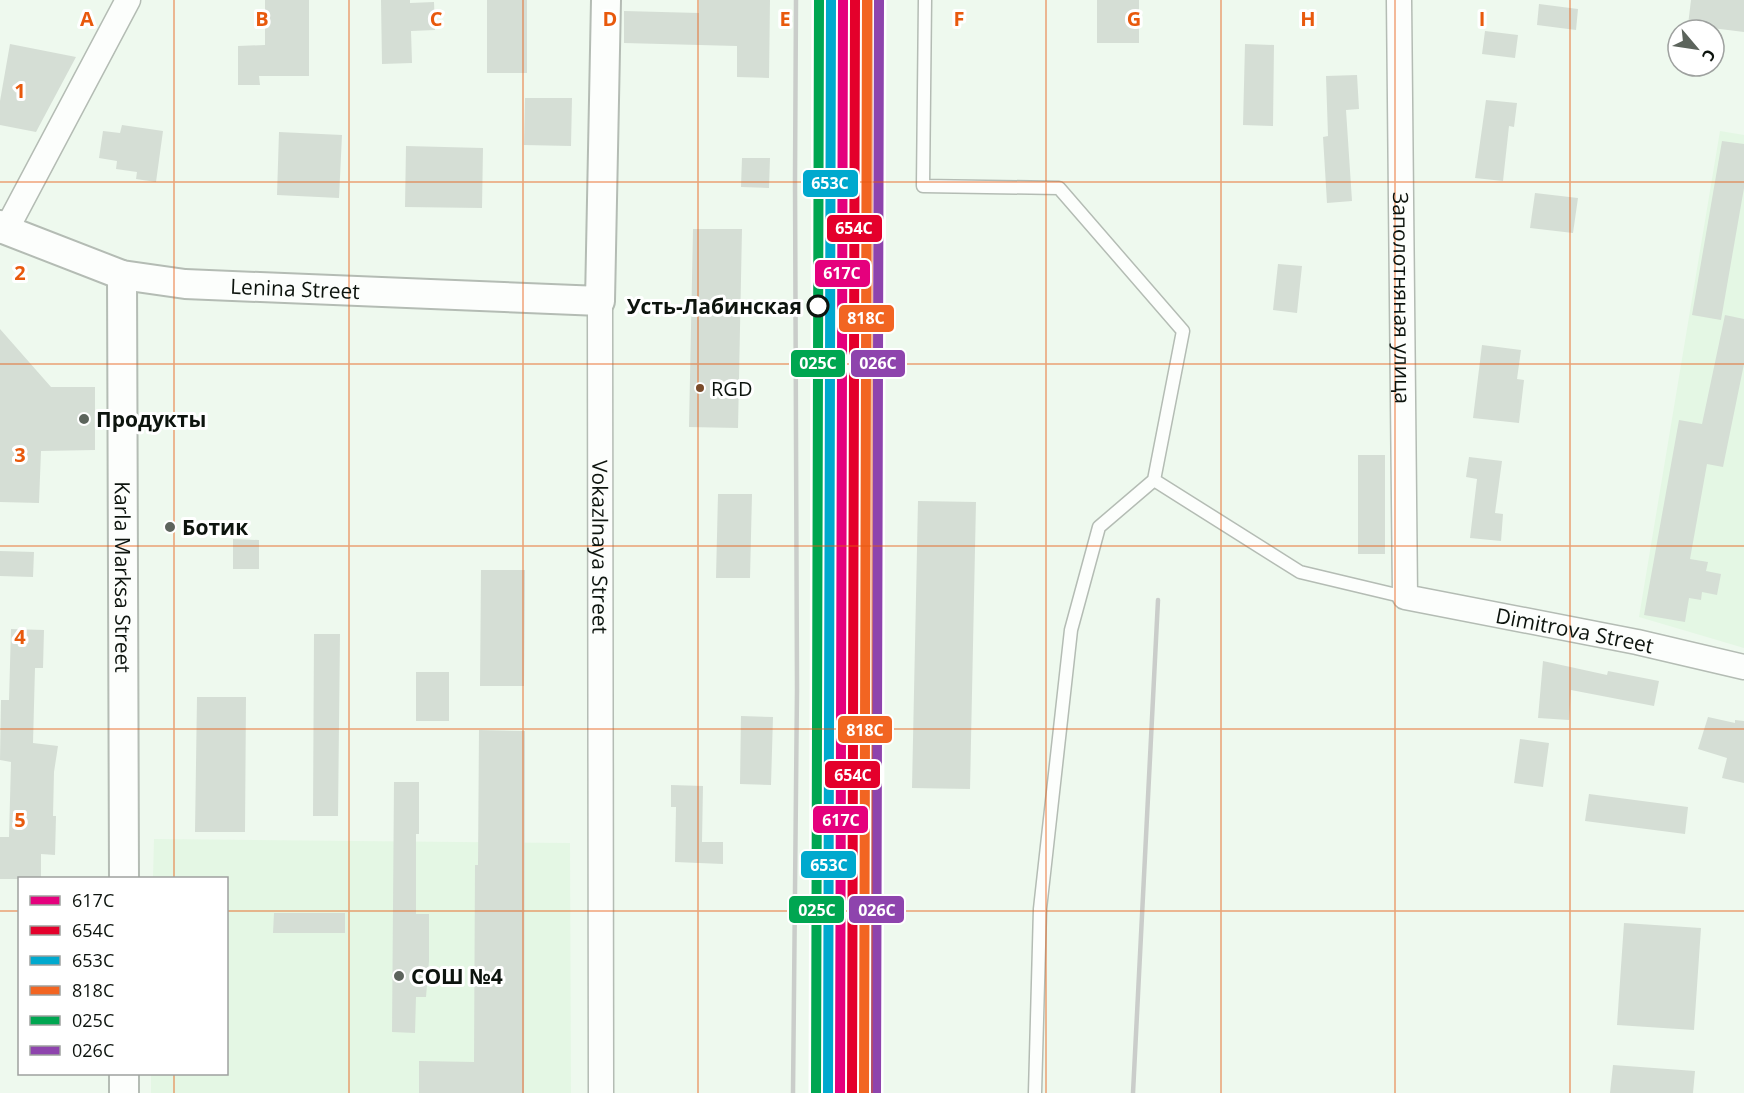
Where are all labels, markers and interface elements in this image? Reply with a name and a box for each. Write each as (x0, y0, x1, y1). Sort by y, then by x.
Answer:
text: A (80, 5, 94, 32)
text: B (255, 5, 269, 32)
text: C (430, 5, 443, 32)
text: D (603, 5, 617, 32)
text: E (779, 5, 791, 32)
text: F (954, 5, 964, 32)
text: G (1127, 5, 1141, 32)
text: H (1300, 5, 1316, 32)
text: I (1479, 5, 1485, 32)
north arrow (1666, 18, 1726, 78)
text: С (1697, 45, 1721, 65)
text: 1 (14, 77, 26, 104)
line badge: 653С (802, 169, 859, 198)
text: 653С (811, 172, 849, 194)
street label: Заполотняная улица (1387, 192, 1417, 404)
line badge: 654С (826, 214, 883, 243)
text: 654С (835, 217, 873, 239)
text: 2 (14, 259, 26, 286)
line badge: 617C (814, 259, 871, 288)
text: 617C (823, 262, 861, 284)
street label: Lenina Street (230, 272, 360, 305)
place label: Усть-Лабинская (627, 292, 802, 320)
marker: Усть-Лабинская (807, 295, 829, 317)
line badge: 818С (838, 304, 895, 333)
text: 818С (847, 307, 885, 329)
line badge: 025С (790, 349, 846, 378)
line badge: 026С (850, 349, 906, 378)
text: 025С (799, 352, 837, 374)
text: 026С (859, 352, 897, 374)
place label: RGD (711, 375, 752, 402)
marker: RGD (694, 382, 706, 394)
place label: Продукты (96, 405, 206, 433)
marker: Продукты (77, 412, 91, 426)
text: 3 (14, 441, 26, 468)
street label: Vokazlnaya Street (586, 460, 614, 634)
street label: Karla Marksa Street (109, 481, 137, 673)
place label: Ботик (182, 513, 248, 541)
marker: Ботик (163, 520, 177, 534)
street label: Dimitrova Street (1493, 601, 1657, 659)
text: 4 (14, 623, 26, 650)
line badge: 818С (837, 715, 893, 744)
text: 818С (846, 719, 884, 741)
line badge: 654С (824, 760, 881, 789)
text: 654С (834, 764, 872, 786)
line badge: 617C (812, 805, 869, 834)
text: 5 (14, 806, 26, 833)
text: 617C (822, 809, 860, 831)
line badge: 653С (800, 850, 857, 879)
text: 653С (810, 854, 848, 876)
legend (18, 877, 228, 1075)
text: 617C (72, 888, 114, 912)
line badge: 025С (788, 895, 845, 924)
line badge: 026С (848, 895, 905, 924)
text: 025С (798, 899, 836, 921)
text: 026С (858, 899, 896, 921)
text: 654С (72, 918, 114, 942)
text: 653С (72, 948, 114, 972)
place label: СОШ №4 (411, 962, 503, 990)
marker: СОШ №4 (392, 969, 406, 983)
text: 818С (72, 978, 114, 1002)
text: 025С (72, 1008, 114, 1032)
text: 026С (72, 1038, 114, 1062)

